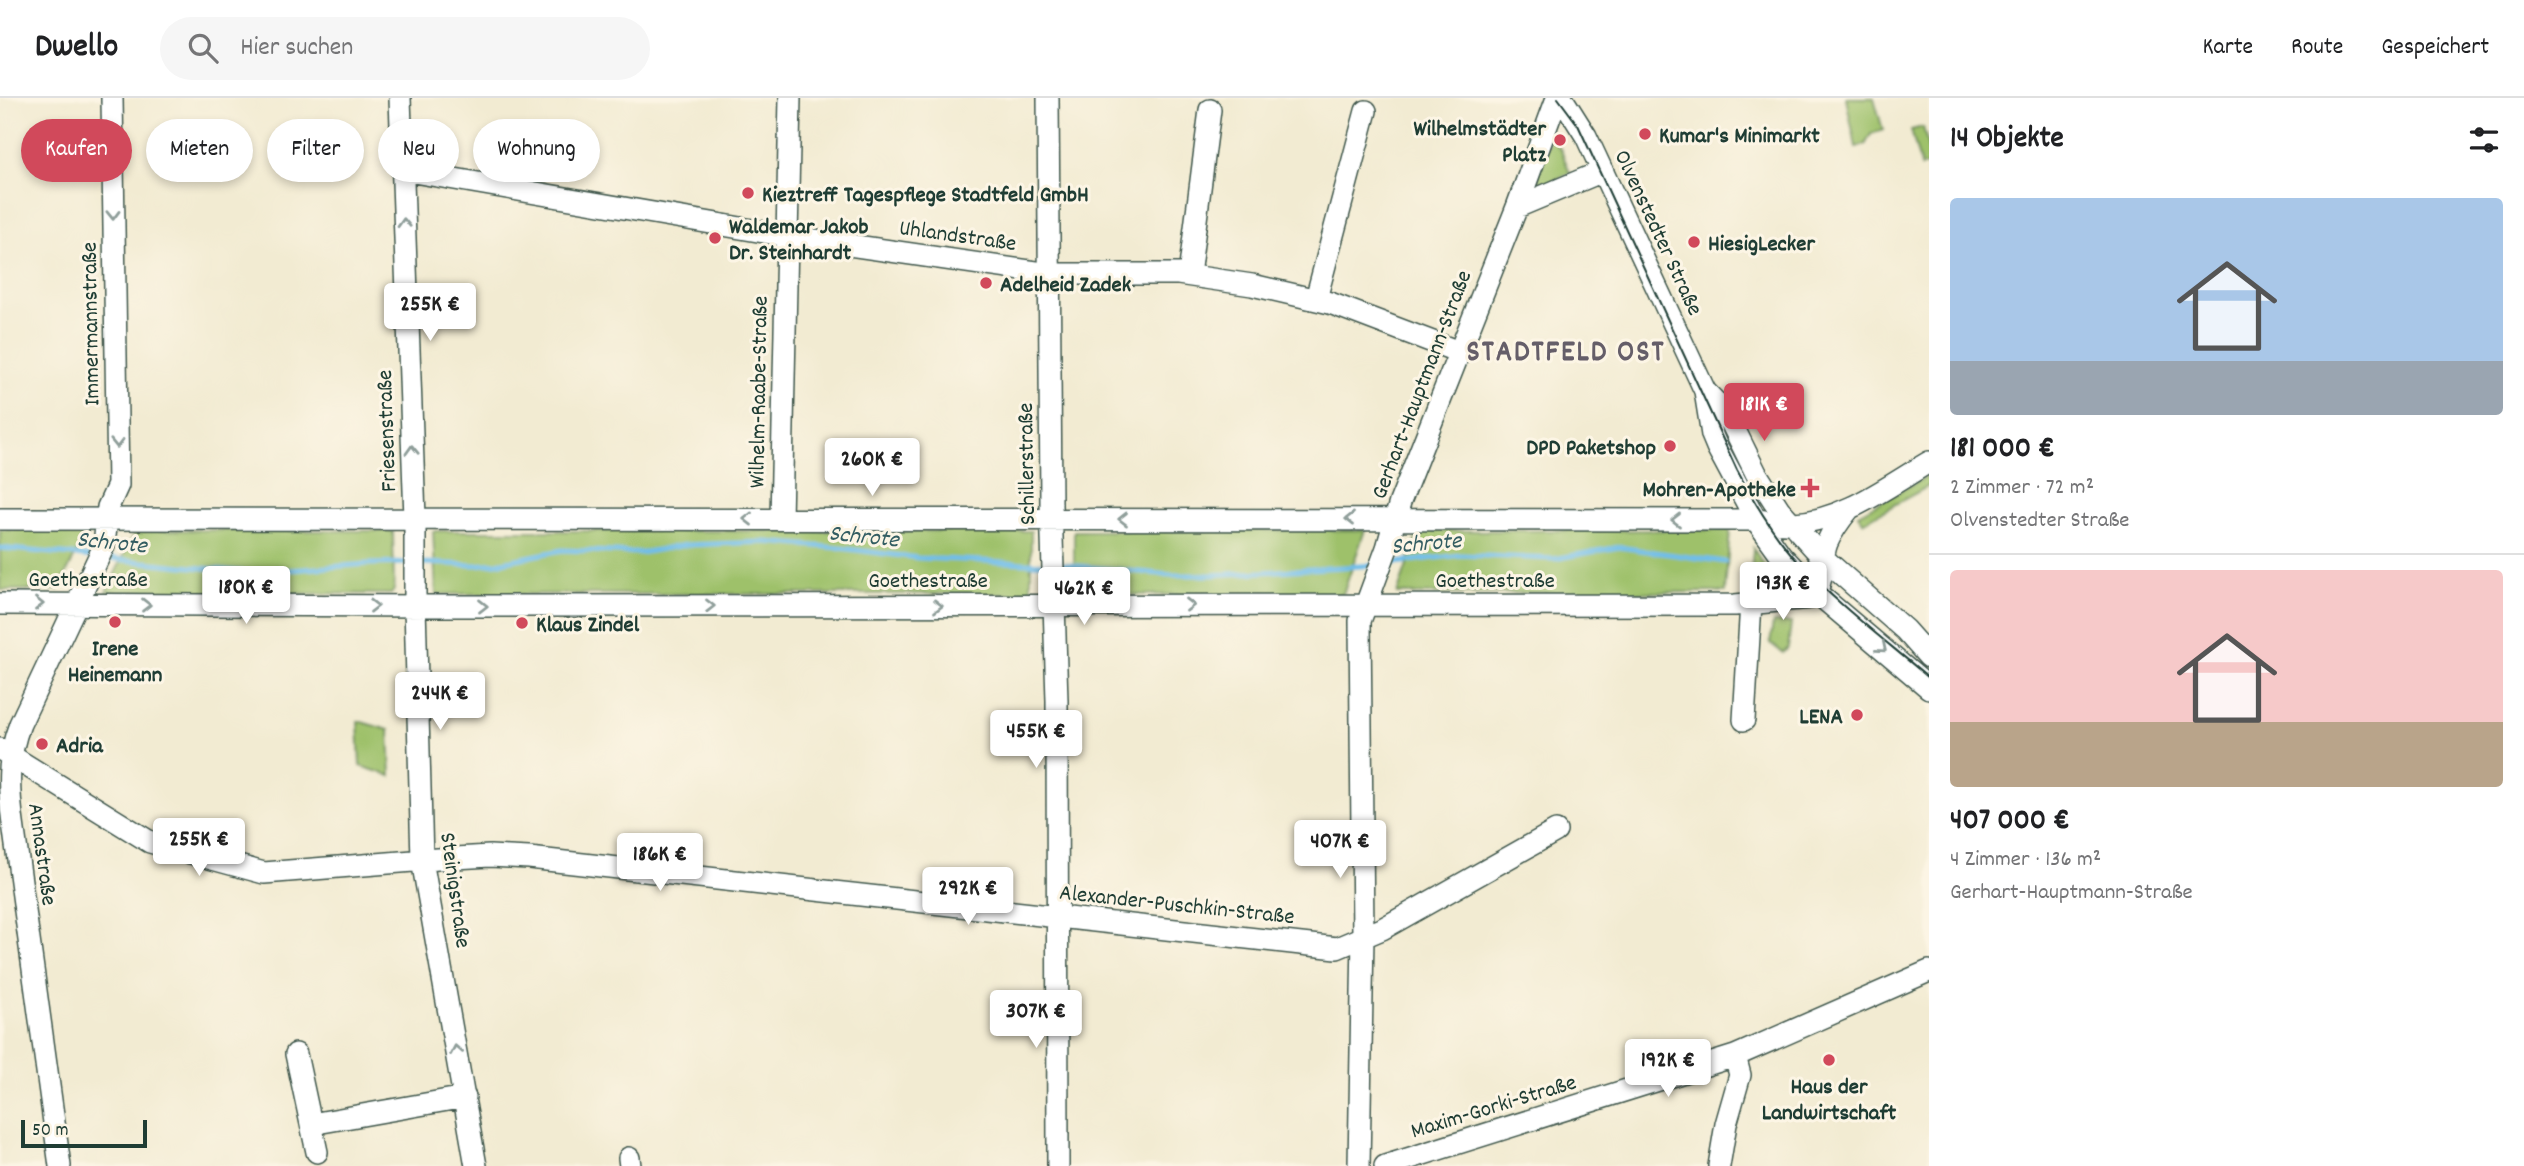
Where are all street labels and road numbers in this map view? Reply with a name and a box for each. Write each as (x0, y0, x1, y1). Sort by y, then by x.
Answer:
street label: Olvenstedter Straße (1604, 145, 1710, 322)
street label: Uhlandstraße (897, 213, 1018, 262)
street label: Immermannstraße (75, 242, 110, 406)
street label: Gerhart-Hauptmann-Straße (1364, 266, 1482, 504)
street label: Wilhelm-Raabe-Straße (742, 296, 779, 489)
street label: Friesenstraße (370, 369, 407, 492)
street label: Schillerstraße (1011, 403, 1046, 525)
street label: Goethestraße (28, 565, 148, 598)
street label: Goethestraße (868, 566, 988, 599)
street label: Goethestraße (1435, 566, 1555, 599)
street label: Annastraße (17, 801, 64, 908)
street label: Steinigstraße (429, 831, 478, 950)
street label: Alexander-Puschkin-Straße (1057, 878, 1296, 935)
street label: Maxim-Gorki-Straße (1407, 1067, 1581, 1149)

